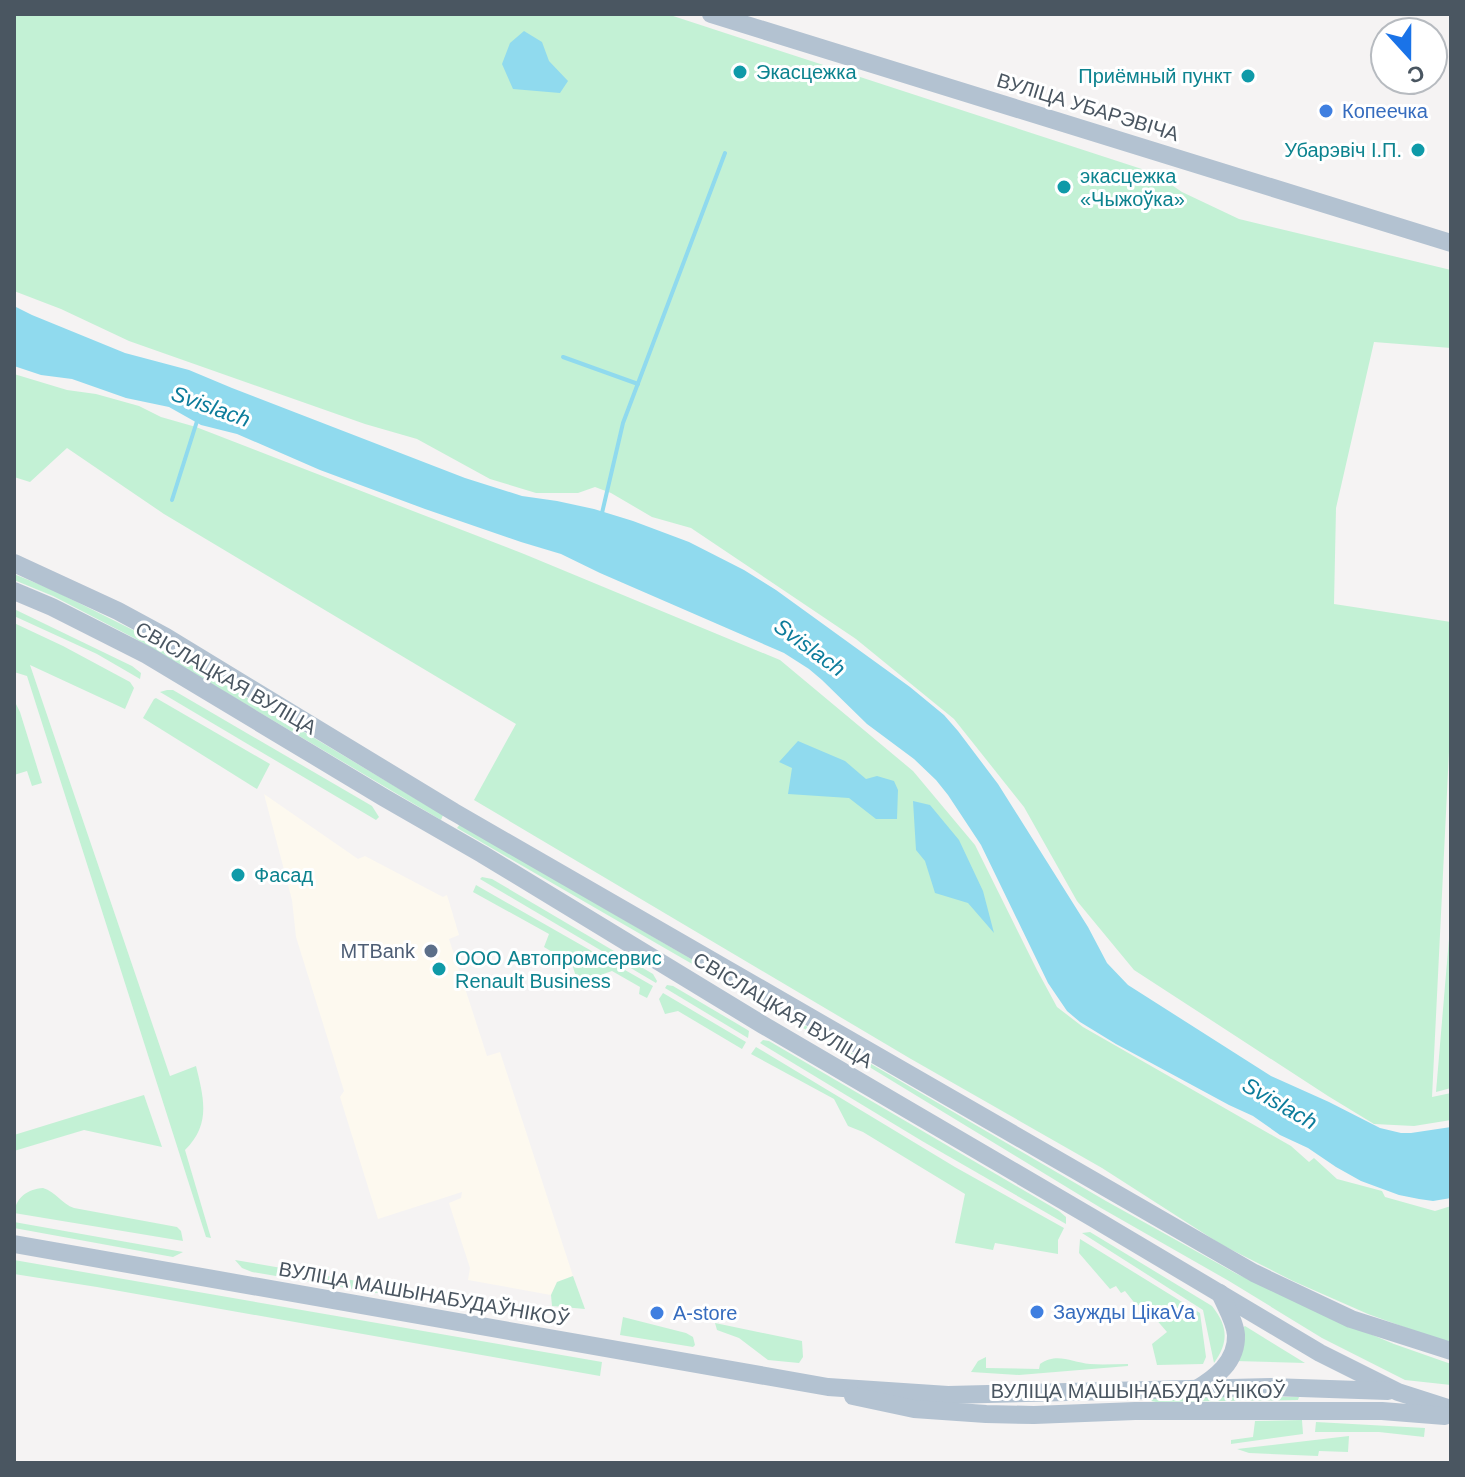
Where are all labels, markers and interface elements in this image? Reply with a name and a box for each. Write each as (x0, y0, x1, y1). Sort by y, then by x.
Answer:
north arrow (1369, 16, 1449, 96)
text: С (1404, 60, 1428, 89)
place label: Экасцежка (756, 61, 857, 83)
marker: Экасцежка (731, 63, 749, 81)
place label: Приёмный пункт (1078, 65, 1232, 87)
marker: Приёмный пункт (1239, 67, 1257, 85)
street label: ВУЛІЦА УБАРЭВІЧА (994, 69, 1182, 145)
place label: Копеечка (1342, 100, 1429, 122)
marker: Копеечка (1317, 102, 1335, 120)
place label: Убарэвіч І.П. (1284, 139, 1402, 161)
marker: Убарэвіч І.П. (1409, 141, 1427, 159)
place label: экасцежка «Чыжоўка» (1080, 165, 1185, 210)
marker: экасцежка «Чыжоўка» (1055, 178, 1073, 196)
water label: Svislach (168, 381, 254, 432)
water label: Svislach (769, 613, 850, 682)
street label: СВІСЛАЦКАЯ ВУЛІЦА (132, 617, 321, 739)
place label: Фасад (254, 864, 313, 886)
marker: Фасад (229, 866, 247, 884)
place label: MTBank (341, 940, 416, 962)
marker: MTBank (422, 942, 440, 960)
place label: ООО Автопромсервис Renault Business (455, 947, 662, 992)
street label: СВІСЛАЦКАЯ ВУЛІЦА (690, 948, 877, 1073)
marker: ООО Автопромсервис Renault Business (430, 960, 448, 978)
water label: Svislach (1238, 1072, 1321, 1135)
street label: ВУЛІЦА МАШЫНАБУДАЎНІКОЎ (277, 1257, 571, 1330)
place label: Заужды ЦікаVа (1053, 1301, 1196, 1323)
place label: А-store (673, 1302, 737, 1324)
marker: Заужды ЦікаVа (1028, 1303, 1046, 1321)
marker: А-store (648, 1304, 666, 1322)
street label: ВУЛІЦА МАШЫНАБУДАЎНІКОЎ (991, 1379, 1286, 1402)

